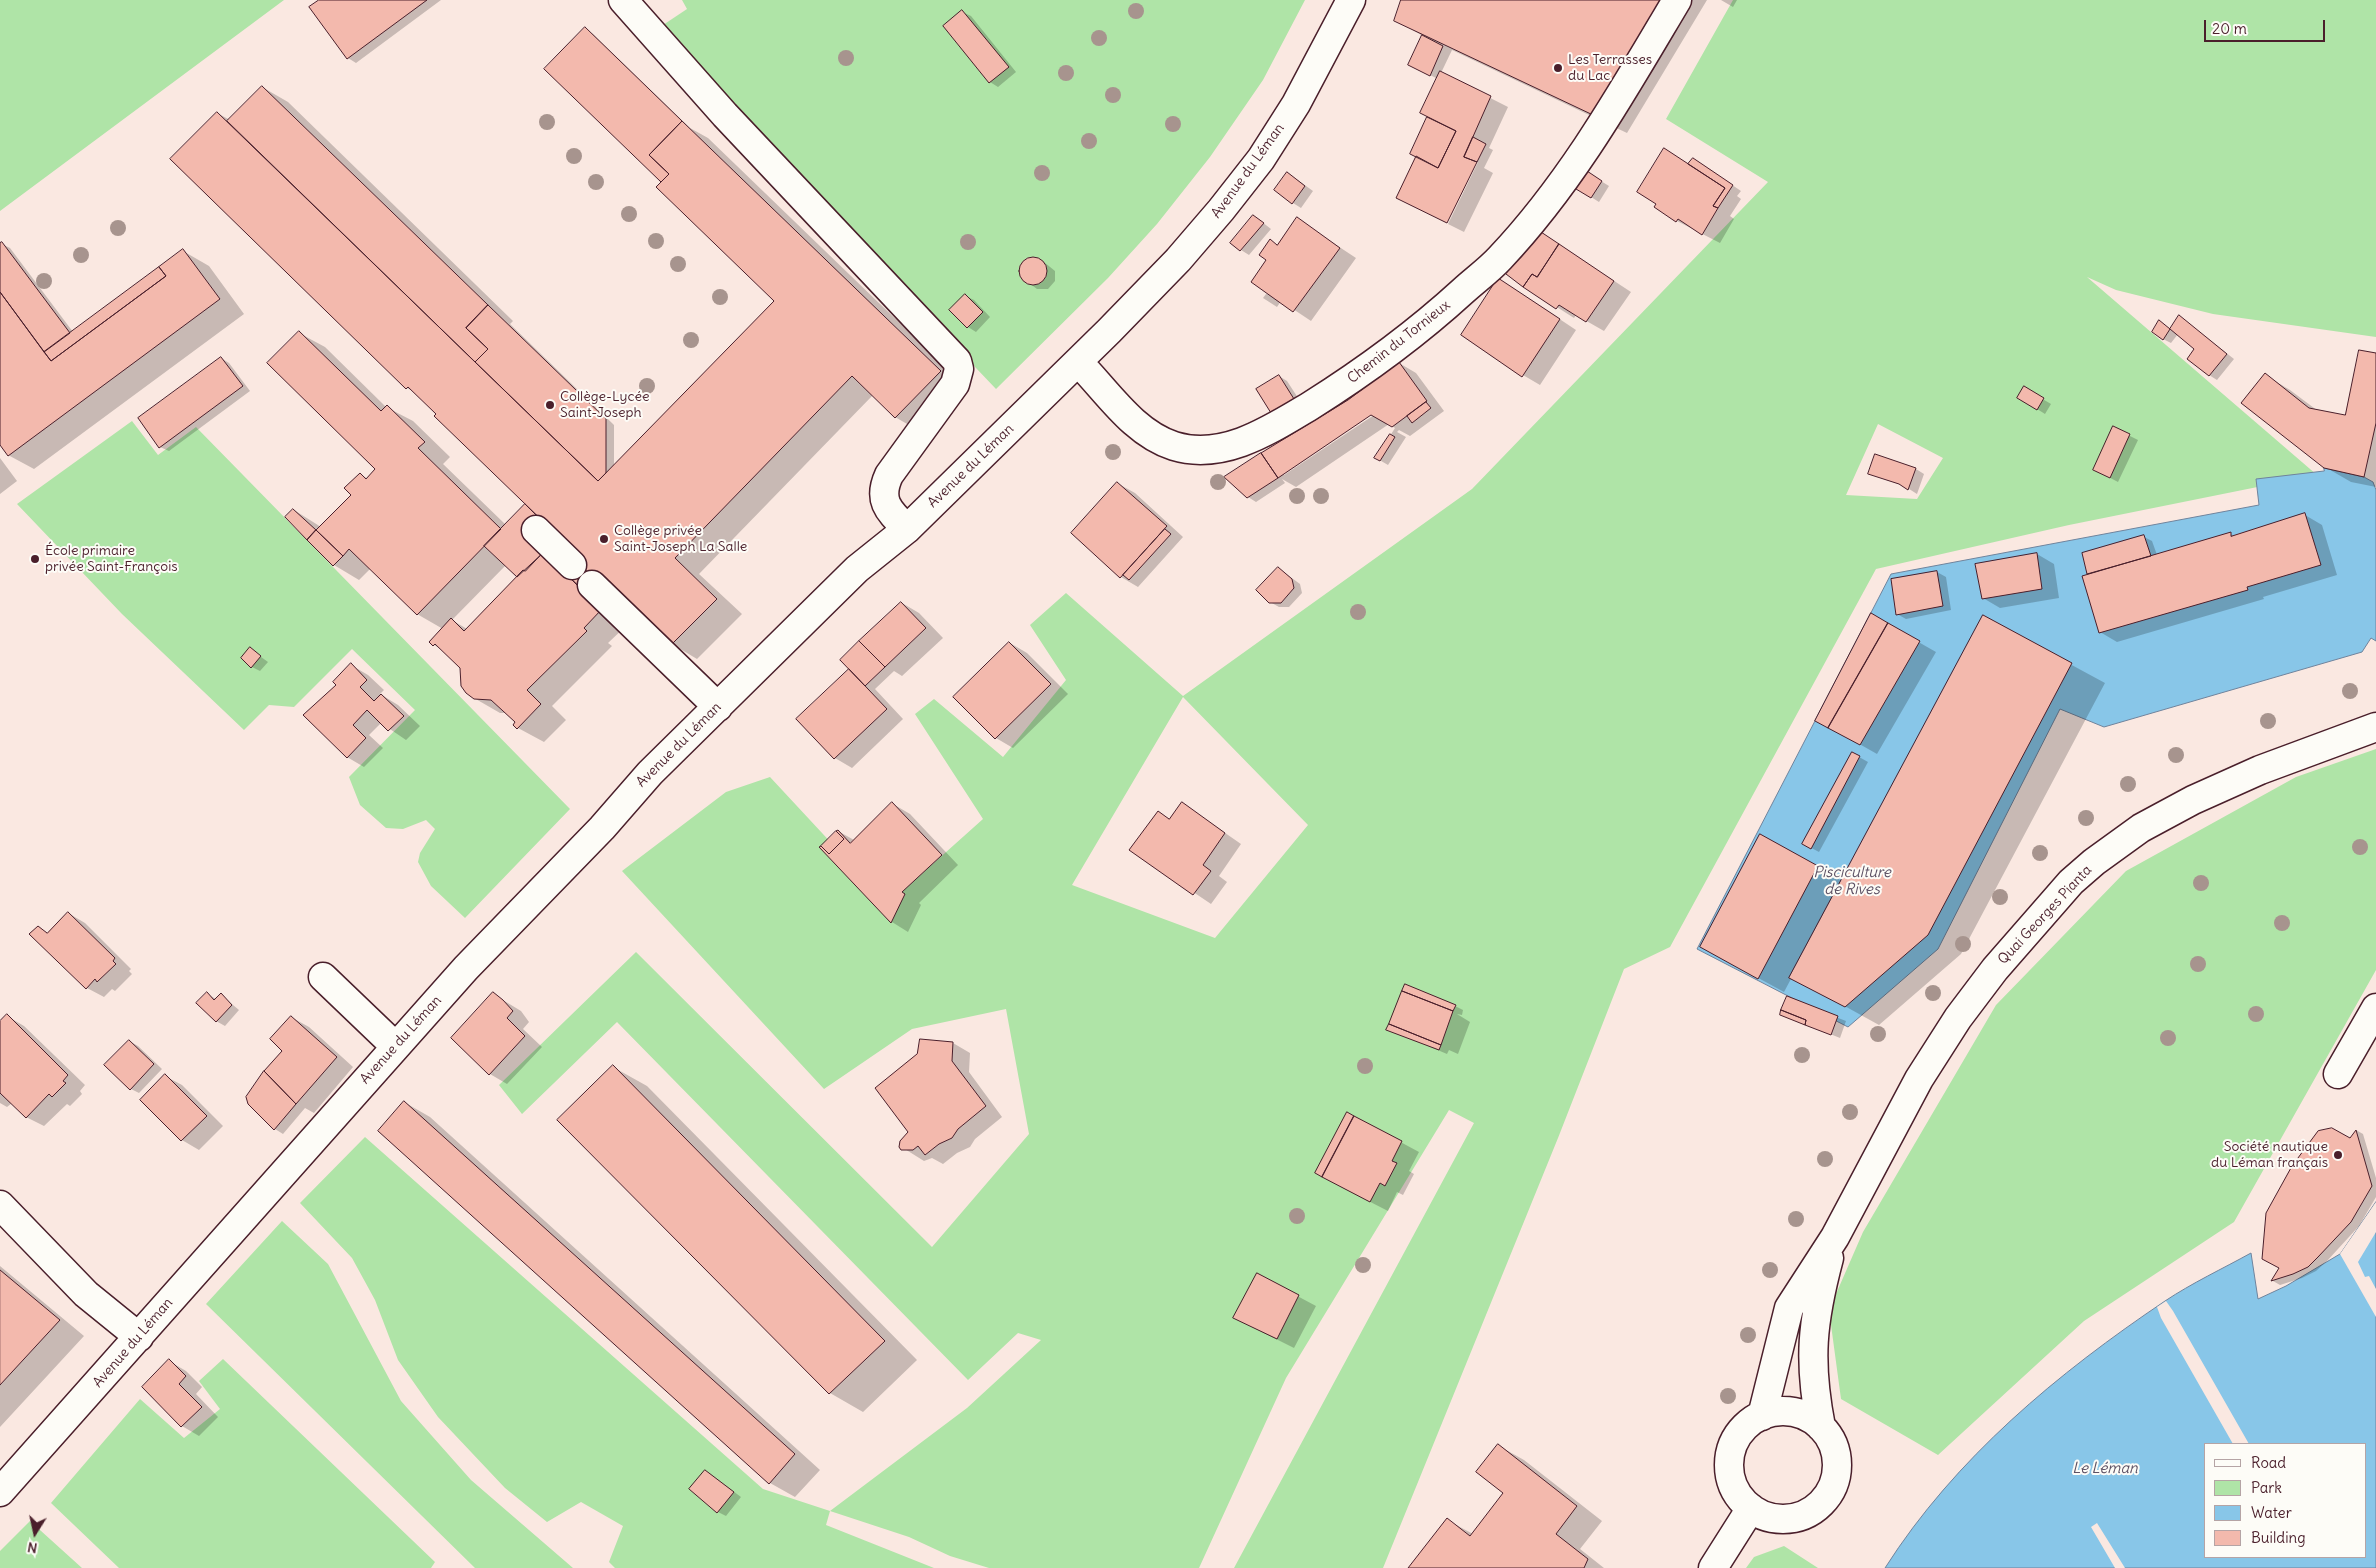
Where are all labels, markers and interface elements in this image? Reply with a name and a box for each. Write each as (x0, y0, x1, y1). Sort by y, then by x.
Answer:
scale bar (2206, 10, 2327, 42)
text: 20 m (2212, 19, 2247, 38)
place label: Les Terrasses du Lac (1568, 52, 1652, 84)
marker: Les Terrasses du Lac (1552, 62, 1564, 74)
street label: Avenue du Léman (1208, 120, 1288, 222)
street label: Chemin du Tornieux (1344, 297, 1454, 387)
place label: Collège-Lycée Saint-Joseph (560, 389, 649, 422)
marker: Collège-Lycée Saint-Joseph (544, 399, 556, 411)
street label: Avenue du Léman (924, 421, 1018, 511)
place label: Collège privée Saint-Joseph La Salle (614, 523, 747, 556)
marker: Collège privée Saint-Joseph La Salle (598, 533, 610, 545)
place label: École primaire privée Saint-François (45, 543, 178, 576)
marker: École primaire privée Saint-François (29, 553, 41, 565)
street label: Avenue du Léman (633, 699, 725, 791)
street label: Quai Georges Pianta (1995, 862, 2095, 968)
water label: Pisciculture de Rives (1813, 864, 1891, 899)
street label: Avenue du Léman (357, 992, 445, 1088)
place label: Société nautique du Léman français (2211, 1139, 2328, 1172)
marker: Société nautique du Léman français (2332, 1149, 2344, 1161)
street label: Avenue du Léman (90, 1295, 176, 1391)
legend (2204, 1443, 2366, 1558)
text: Road (2251, 1453, 2286, 1472)
water label: Le Léman (2072, 1460, 2138, 1478)
text: Park (2251, 1478, 2282, 1497)
text: Water (2251, 1503, 2292, 1522)
north arrow (10, 1508, 60, 1558)
text: Building (2251, 1528, 2306, 1547)
text: N (26, 1538, 39, 1557)

